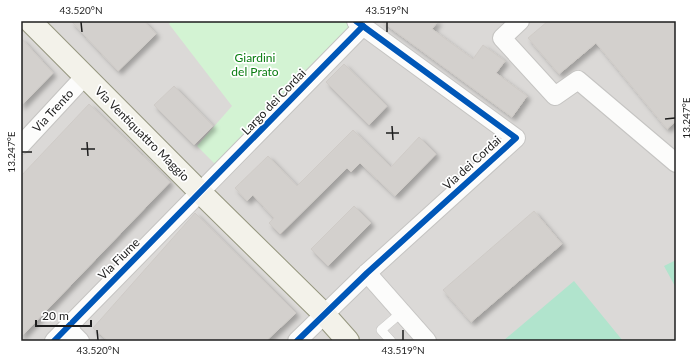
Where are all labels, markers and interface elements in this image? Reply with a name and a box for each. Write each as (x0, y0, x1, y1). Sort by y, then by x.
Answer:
text: 43.520°N (59, 4, 103, 16)
text: 43.519°N (365, 4, 409, 16)
park label: Giardini del Prato (231, 50, 279, 79)
street label: Largo dei Cordai (238, 66, 309, 138)
street label: Via Ventiquattro Maggio (92, 83, 193, 184)
street label: Via Trento (29, 86, 77, 135)
text: 13.247°E (680, 97, 692, 139)
text: 13.247°E (5, 131, 17, 173)
street label: Via dei Cordai (439, 132, 504, 193)
street label: Via Fiume (95, 235, 143, 283)
scale bar (36, 302, 91, 328)
text: 20 m (42, 308, 69, 323)
text: 43.520°N (76, 344, 120, 356)
text: 43.519°N (381, 344, 425, 356)

